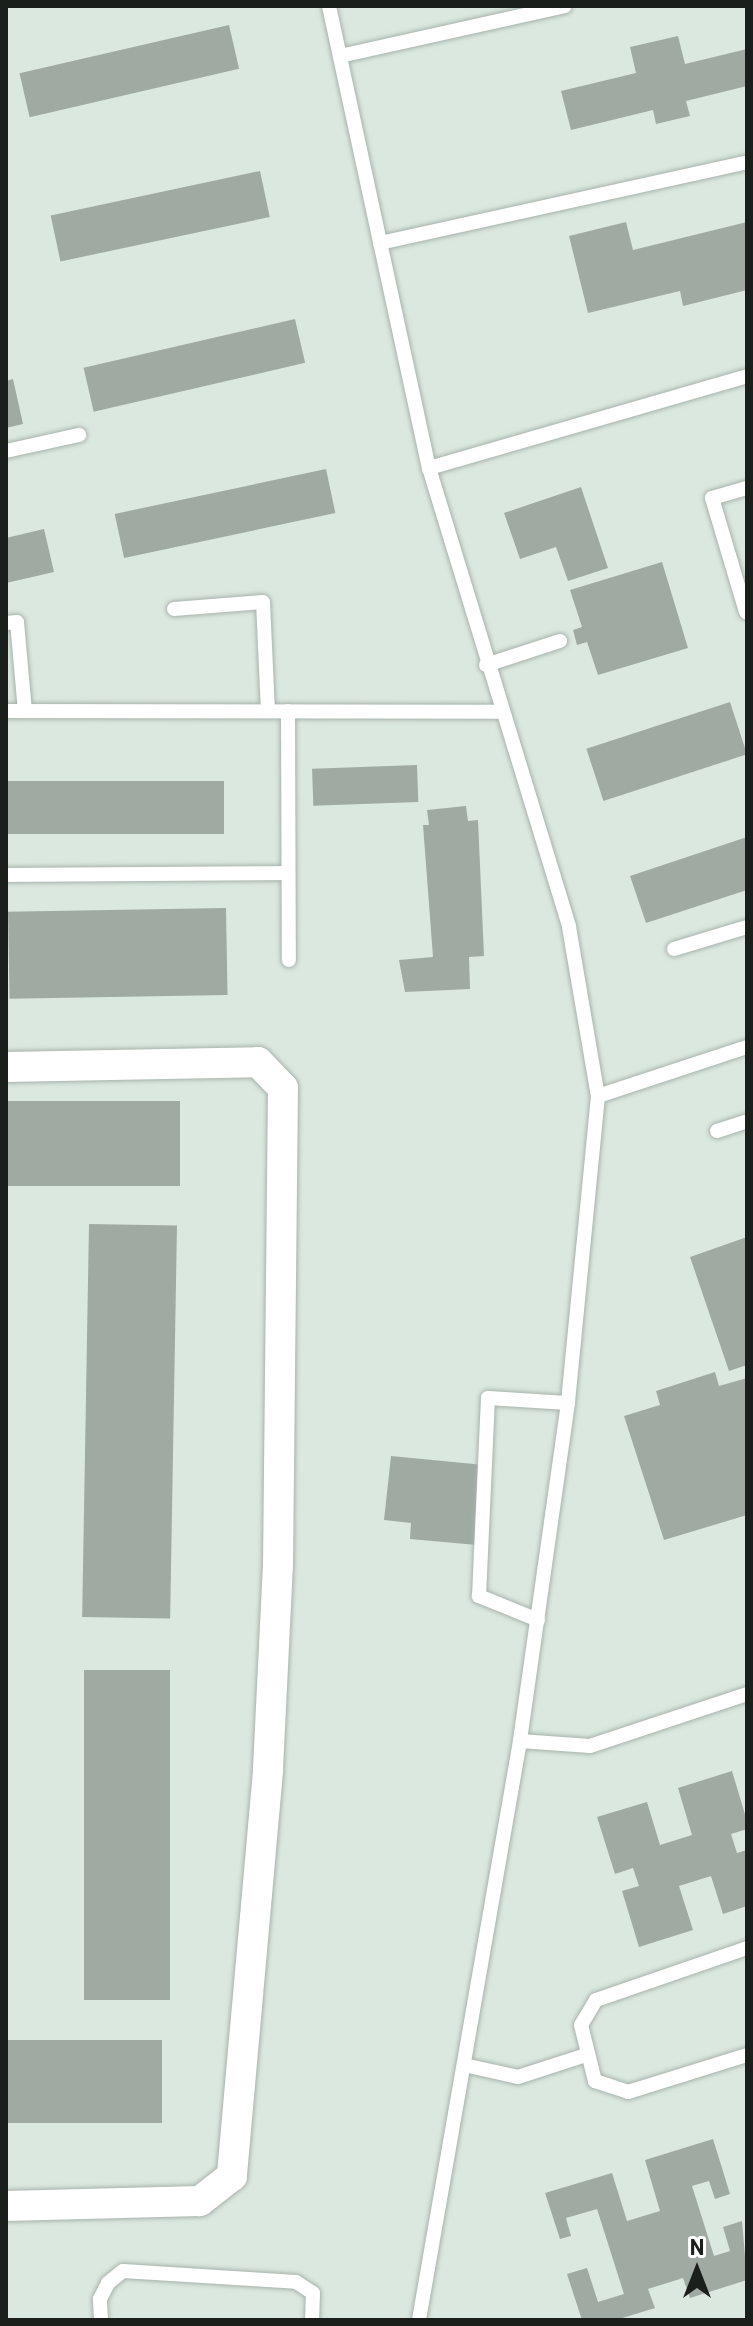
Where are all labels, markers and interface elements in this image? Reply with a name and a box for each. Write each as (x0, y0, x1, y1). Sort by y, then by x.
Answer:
north arrow (657, 2230, 737, 2310)
text: N (690, 2233, 704, 2259)

